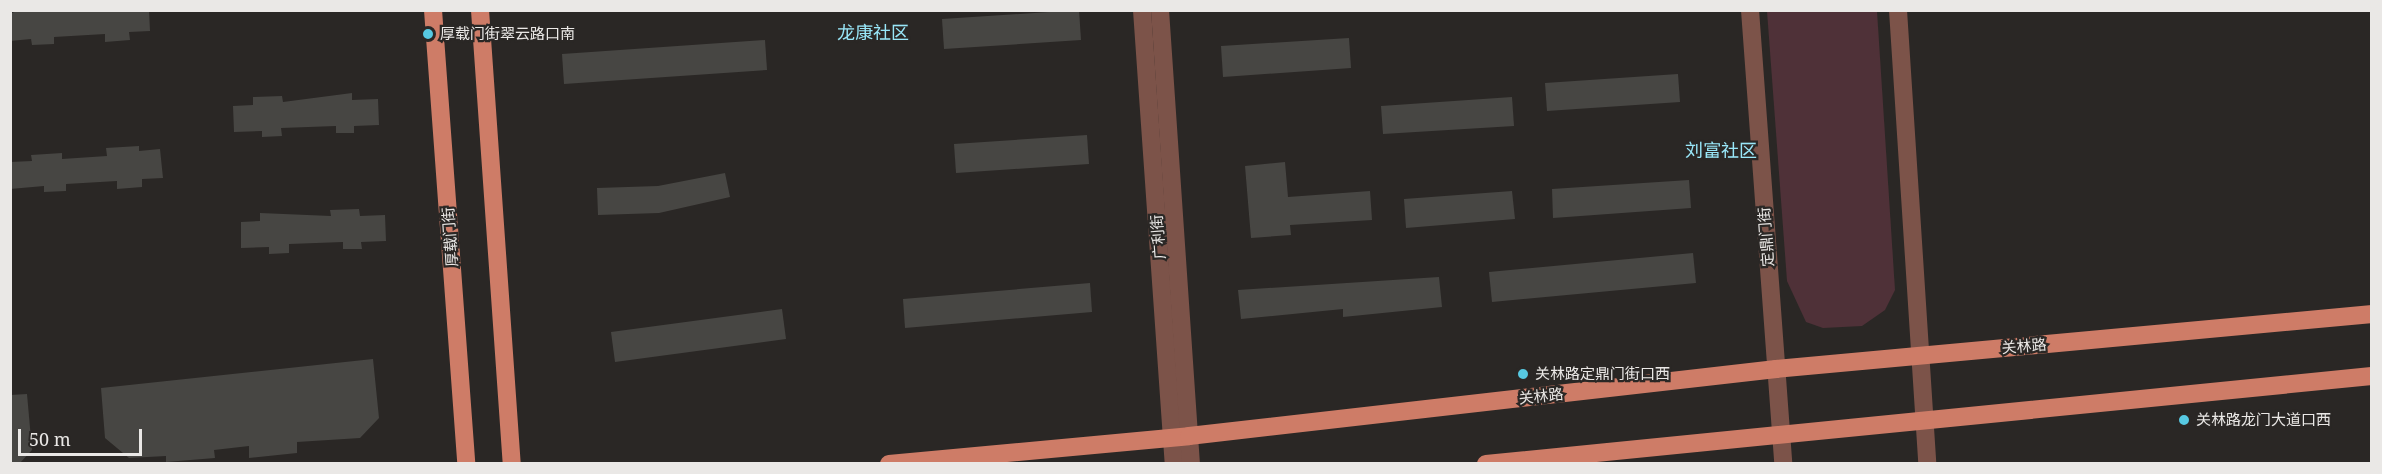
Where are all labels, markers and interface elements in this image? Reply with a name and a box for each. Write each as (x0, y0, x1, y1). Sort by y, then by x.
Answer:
district label: 龙康社区 (837, 21, 909, 43)
place label: 厚载门街翠云路口南 (440, 25, 575, 43)
marker: 厚载门街翠云路口南 (421, 27, 435, 41)
district label: 刘富社区 (1685, 139, 1757, 161)
street label: 厚载门街 (439, 206, 461, 268)
street label: 定鼎门街 (1755, 206, 1777, 268)
street label: 广利街 (1147, 214, 1169, 260)
street label: 关林路 (2001, 335, 2047, 357)
place label: 关林路定鼎门街口西 (1535, 365, 1670, 383)
marker: 关林路定鼎门街口西 (1516, 367, 1530, 381)
street label: 关林路 (1518, 385, 1564, 407)
place label: 关林路龙门大道口西 (2196, 411, 2331, 429)
marker: 关林路龙门大道口西 (2177, 413, 2191, 427)
scale bar (21, 417, 146, 455)
text: 50 m (29, 427, 71, 451)

